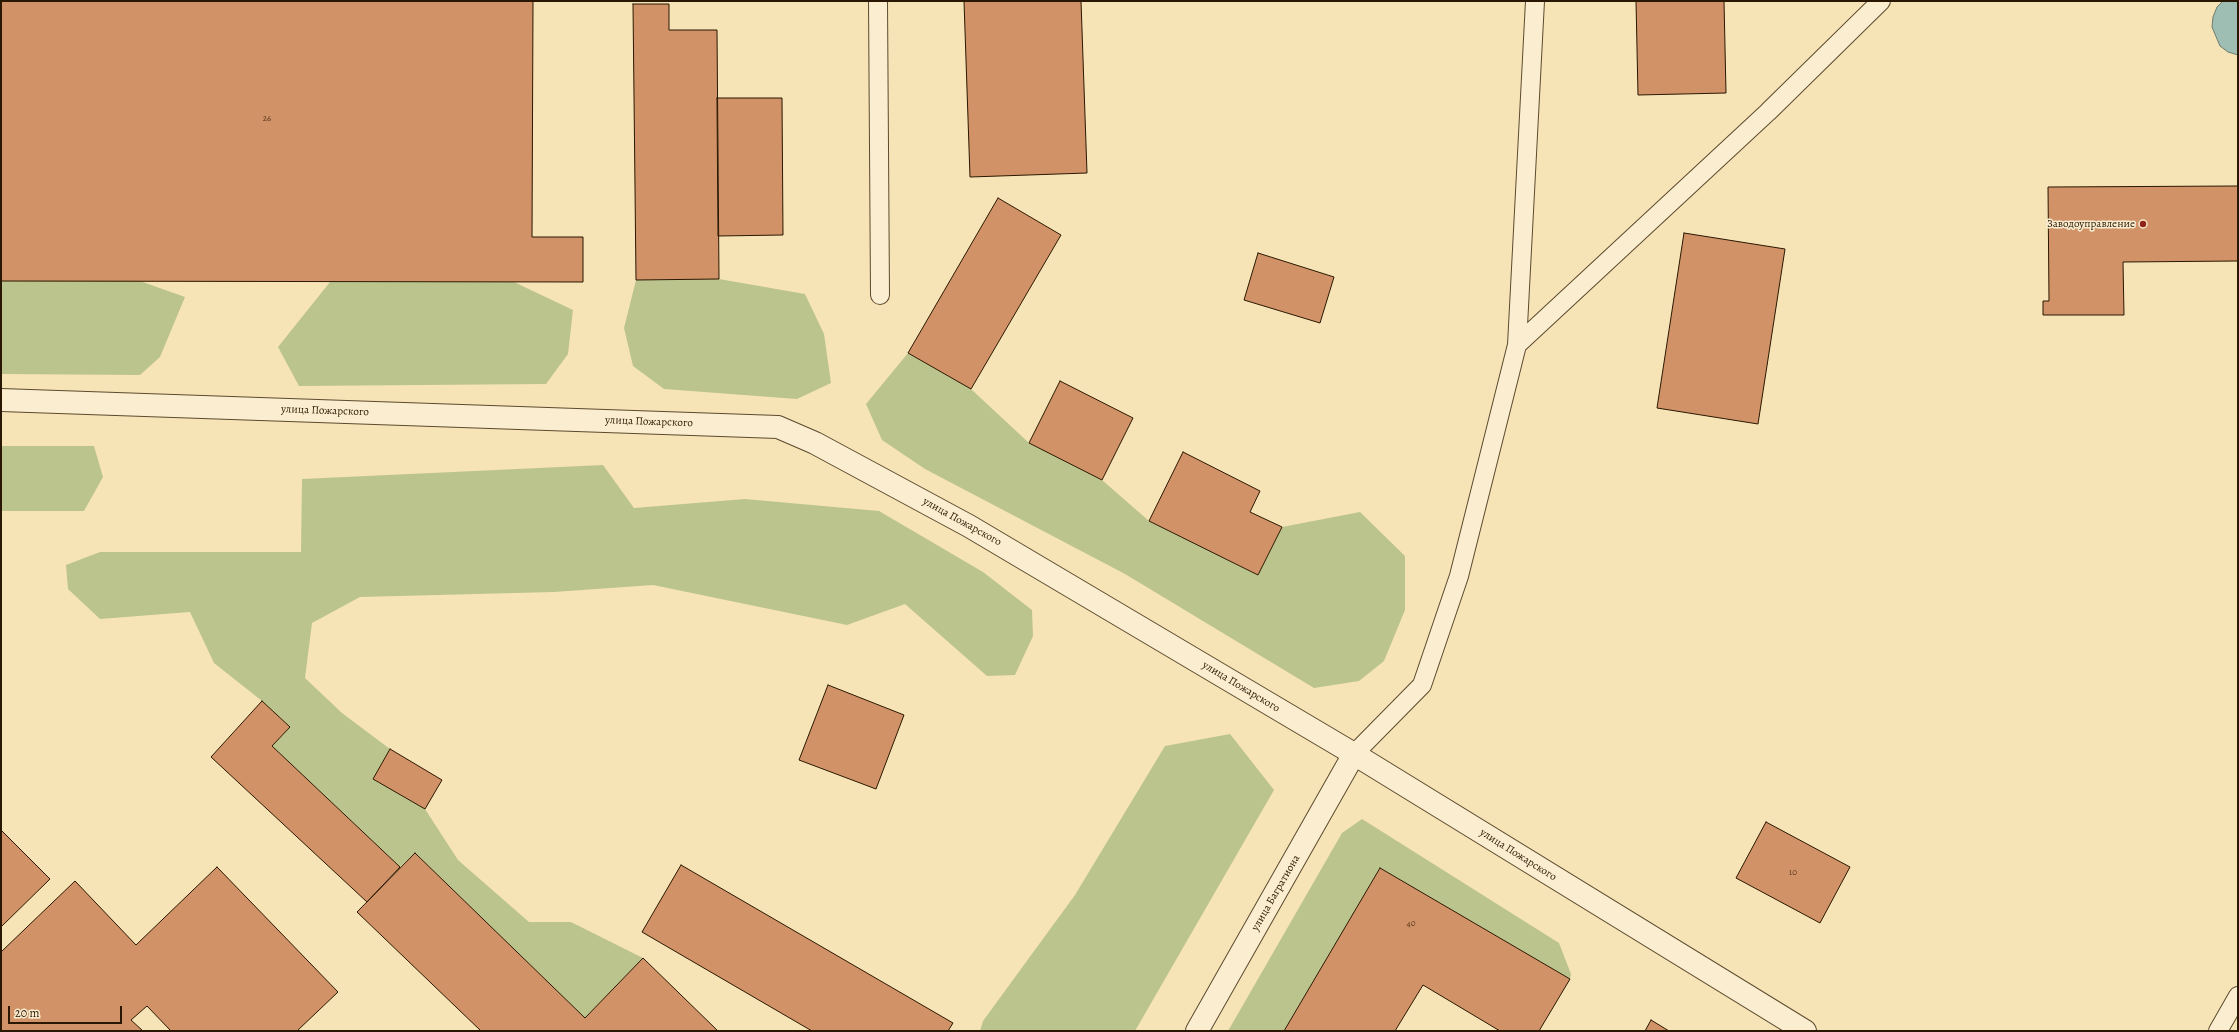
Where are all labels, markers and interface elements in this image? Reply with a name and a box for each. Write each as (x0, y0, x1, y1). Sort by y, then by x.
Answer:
house number: 26 (263, 114, 271, 124)
place label: Заводоуправление (2047, 217, 2135, 231)
marker: Заводоуправление (2138, 219, 2148, 229)
street label: улица Пожарского (281, 403, 369, 419)
street label: улица Пожарского (605, 414, 693, 430)
street label: улица Пожарского (920, 495, 1004, 549)
street label: улица Пожарского (1200, 659, 1282, 715)
street label: улица Пожарского (1477, 826, 1559, 884)
street label: улица Багратиона (1249, 853, 1303, 933)
house number: 10 (1789, 868, 1797, 878)
house number: 40 (1407, 919, 1415, 929)
scale bar (10, 998, 124, 1024)
text: 20 m (15, 1005, 39, 1021)

